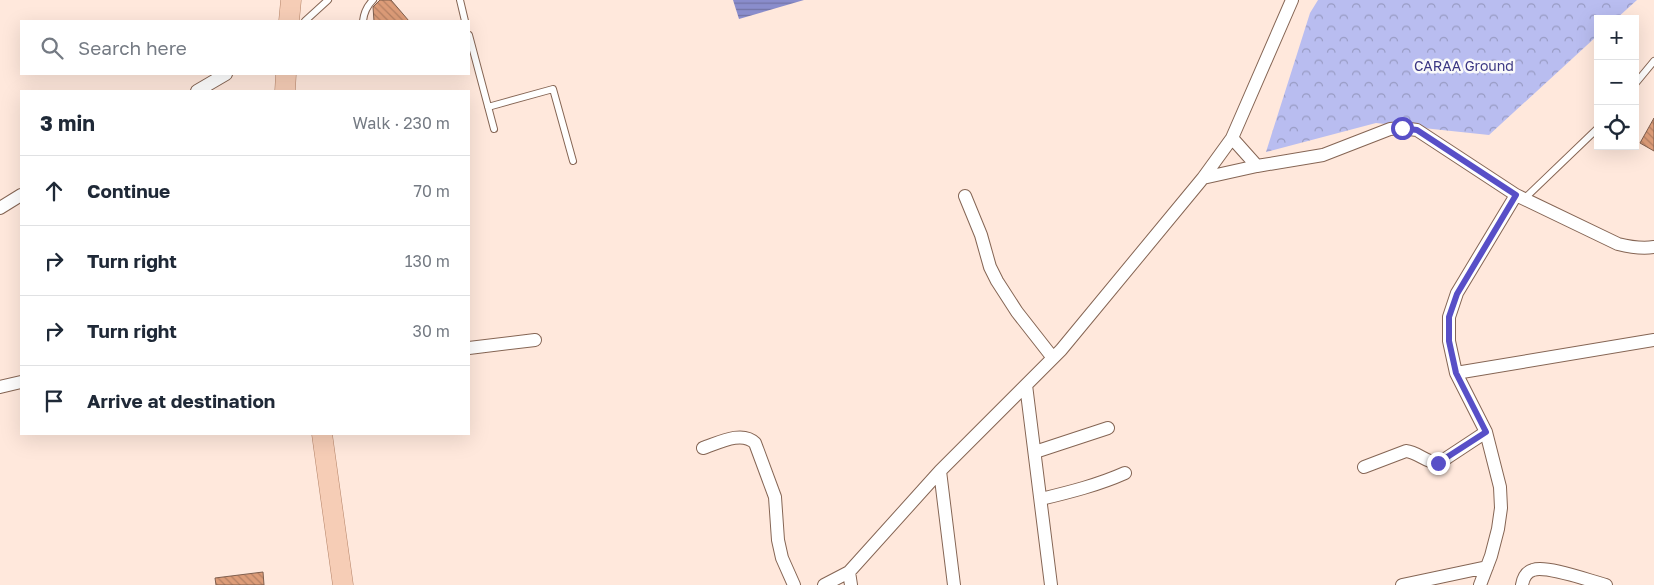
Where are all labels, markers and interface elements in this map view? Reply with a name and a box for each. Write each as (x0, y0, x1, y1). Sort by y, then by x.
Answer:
map controls (1594, 15, 1639, 150)
button: + (1594, 15, 1639, 60)
search box (20, 20, 470, 75)
icon: search (38, 34, 66, 62)
text: Search here (78, 36, 187, 59)
park label: CARAA Ground (1414, 57, 1514, 74)
button: − (1594, 60, 1639, 105)
button: locate (1594, 105, 1639, 150)
text: 3 min (40, 110, 95, 136)
text: Walk · 230 m (353, 113, 450, 133)
route start (1391, 117, 1414, 140)
icon: ahead (40, 177, 68, 205)
text: Continue (87, 179, 170, 202)
text: 70 m (413, 181, 450, 201)
icon: right (40, 247, 68, 275)
text: Turn right (87, 249, 177, 272)
text: 130 m (405, 251, 450, 271)
icon: right (40, 317, 68, 345)
text: Turn right (87, 319, 177, 342)
text: 30 m (413, 321, 450, 341)
icon: arrive (40, 387, 68, 415)
text: Arrive at destination (87, 389, 275, 412)
route end (1427, 452, 1450, 475)

